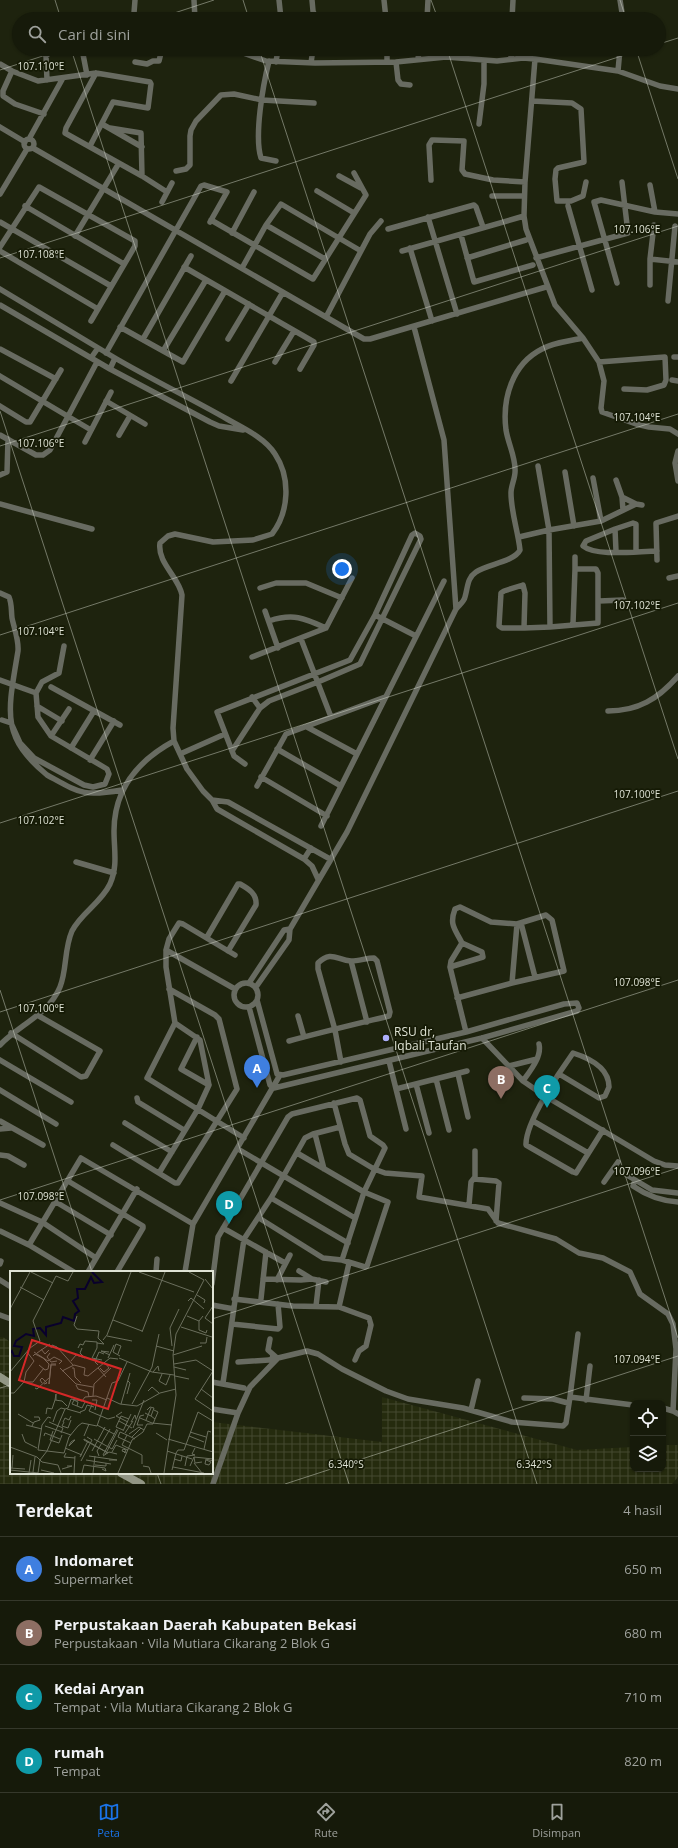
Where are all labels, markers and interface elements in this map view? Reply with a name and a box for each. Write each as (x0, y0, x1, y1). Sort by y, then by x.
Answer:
search box (12, 12, 666, 56)
icon: search (26, 23, 48, 45)
text: Cari di sini (58, 24, 130, 44)
text: 107.110°E (18, 59, 64, 73)
text: 107.106°E (614, 222, 660, 236)
text: 107.108°E (18, 247, 64, 261)
text: 107.104°E (614, 410, 660, 424)
text: 107.106°E (18, 436, 64, 450)
your location (332, 559, 352, 579)
text: 107.102°E (614, 598, 660, 612)
text: 107.104°E (18, 624, 64, 638)
text: 107.100°E (614, 787, 660, 801)
text: 107.102°E (18, 813, 64, 827)
text: 107.098°E (614, 975, 660, 989)
text: 107.100°E (18, 1001, 64, 1015)
place label: RSU dr, Iqbali Taufan (394, 1023, 467, 1054)
marker: RSU dr, Iqbali Taufan (381, 1033, 391, 1043)
pin: A (244, 1055, 270, 1088)
pin: B (488, 1066, 514, 1099)
pin: C (534, 1075, 560, 1108)
text: 107.096°E (614, 1164, 660, 1178)
text: 107.098°E (18, 1189, 64, 1203)
pin: D (216, 1191, 242, 1224)
inset map (10, 1271, 213, 1474)
text: 107.094°E (614, 1352, 660, 1366)
map controls (630, 1400, 666, 1472)
button: locate (630, 1400, 666, 1436)
button: layers (630, 1436, 666, 1472)
text: 6.340°S (328, 1457, 364, 1471)
text: 6.342°S (516, 1457, 552, 1471)
text: Terdekat (16, 1499, 93, 1522)
text: 4 hasil (623, 1501, 662, 1519)
text: Indomaret (54, 1550, 134, 1570)
text: A (25, 1560, 33, 1578)
text: 650 m (624, 1560, 662, 1578)
text: Supermarket (54, 1570, 133, 1588)
text: Perpustakaan Daerah Kabupaten Bekasi (54, 1614, 357, 1634)
text: B (25, 1624, 33, 1642)
text: 680 m (624, 1624, 662, 1642)
text: Perpustakaan · Vila Mutiara Cikarang 2 Blok G (54, 1634, 330, 1652)
text: Kedai Aryan (54, 1678, 144, 1698)
text: C (25, 1688, 33, 1706)
text: 710 m (624, 1688, 662, 1706)
text: Tempat · Vila Mutiara Cikarang 2 Blok G (54, 1698, 293, 1716)
text: rumah (54, 1742, 104, 1762)
text: D (24, 1752, 34, 1770)
text: 820 m (624, 1752, 662, 1770)
text: Tempat (54, 1762, 100, 1780)
tab: Peta (97, 1801, 120, 1840)
tab: Rute (314, 1801, 338, 1840)
tab: Disimpan (532, 1801, 581, 1840)

